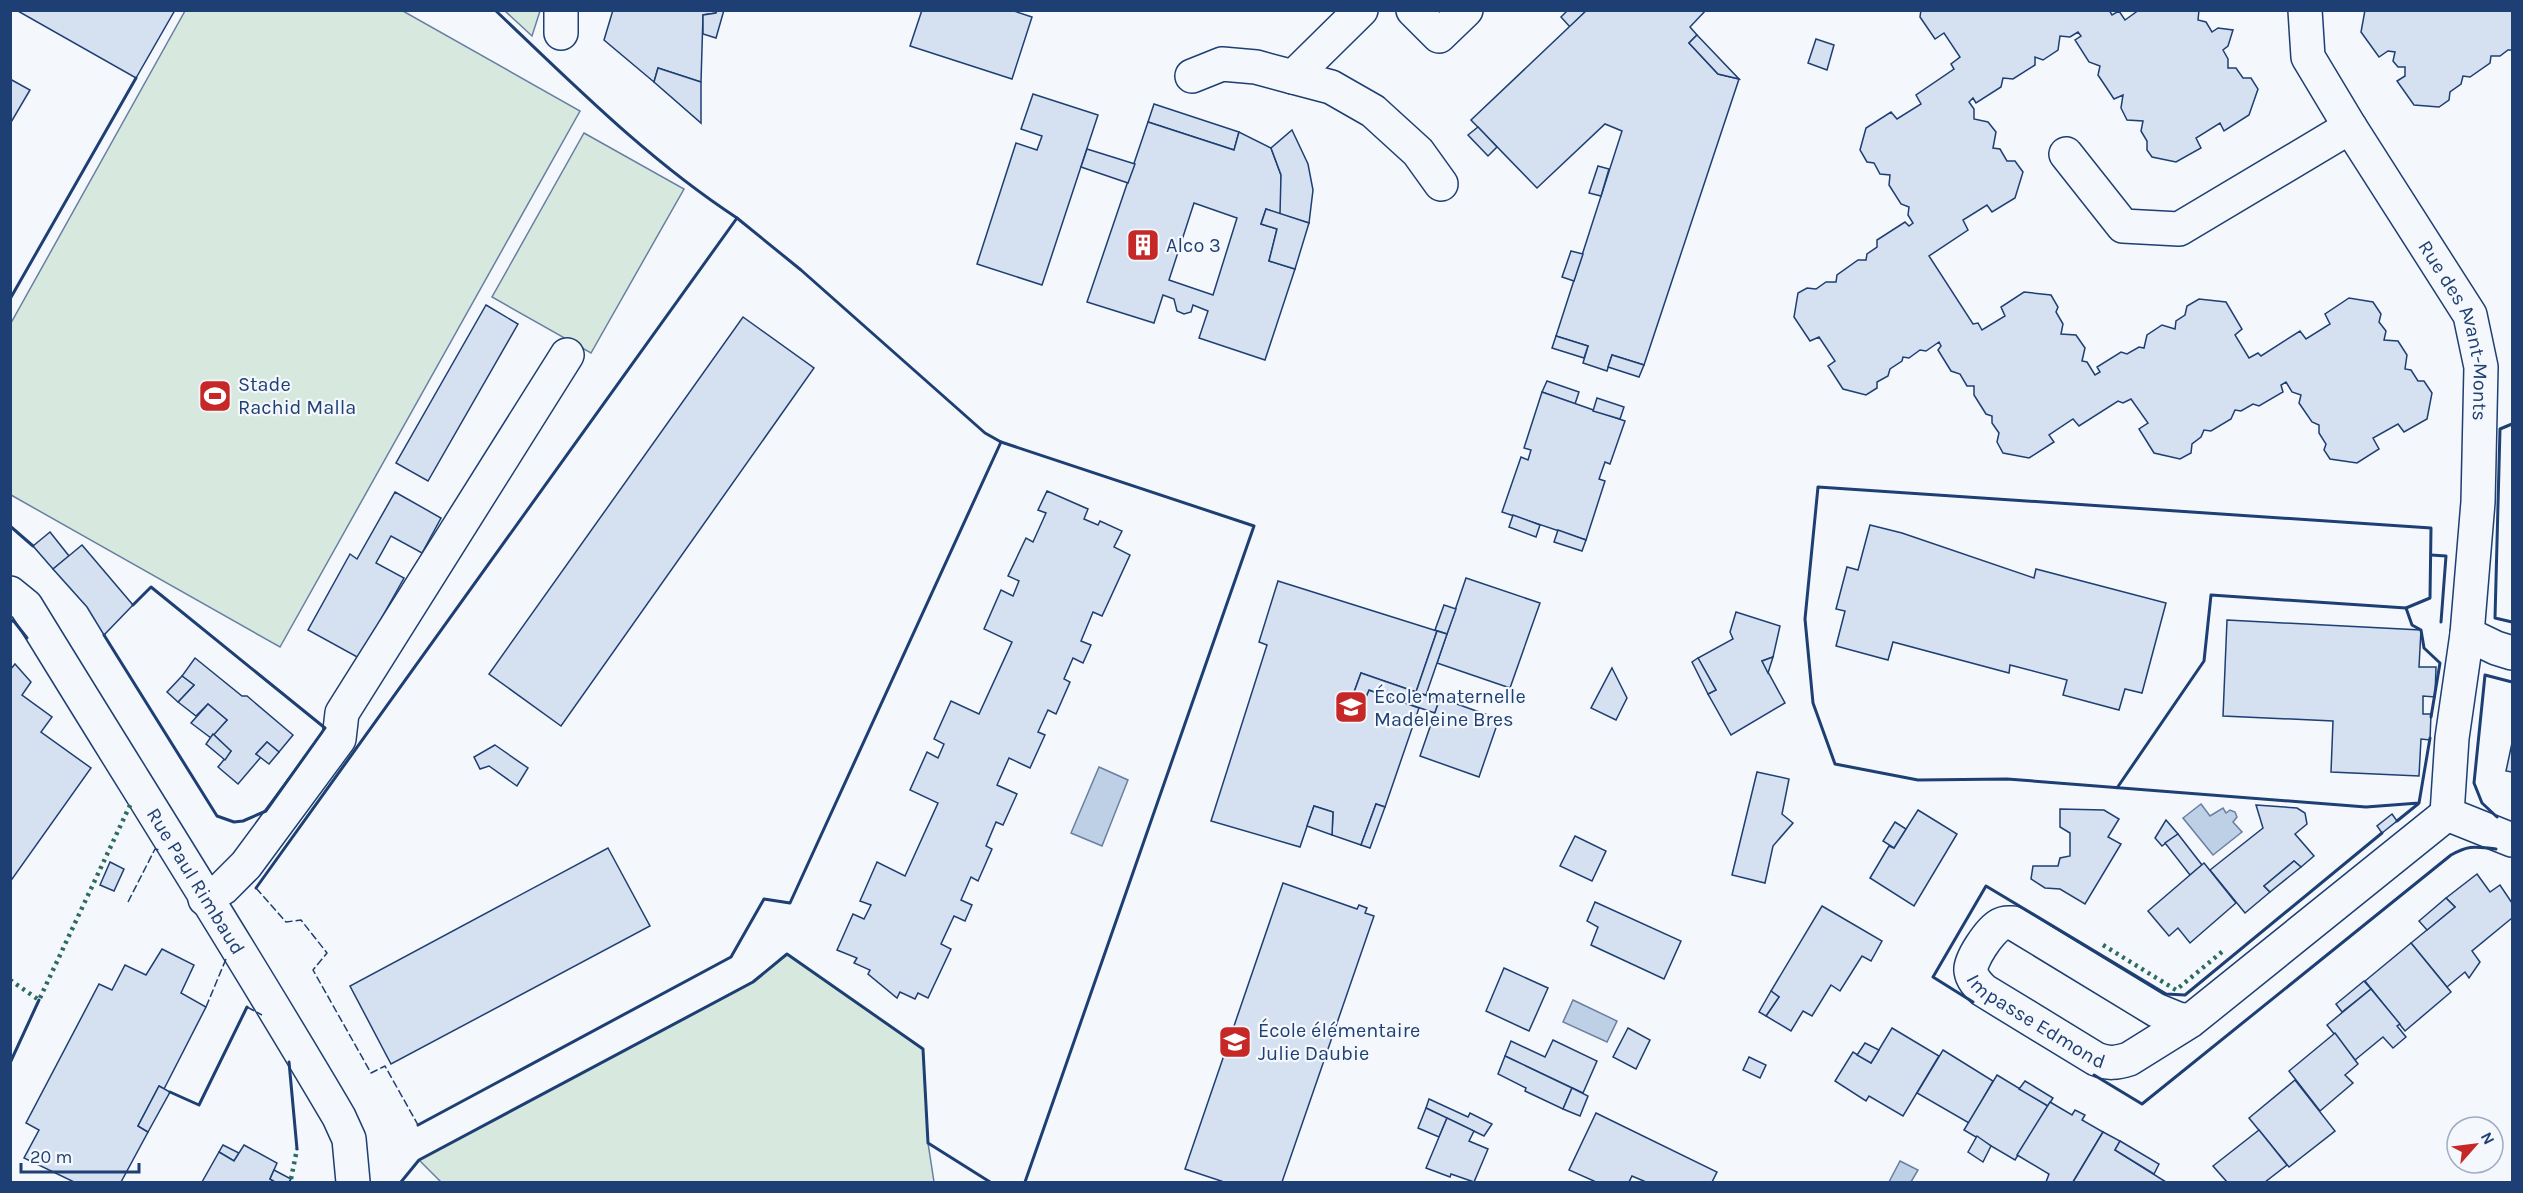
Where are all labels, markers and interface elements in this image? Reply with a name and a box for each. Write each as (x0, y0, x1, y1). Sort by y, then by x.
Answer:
building icon: Alco 3 (1125, 227, 1161, 263)
place label: Alco 3 (1166, 234, 1221, 257)
street label: Rue des Avant-Monts (2413, 236, 2492, 421)
place label: Stade Rachid Malla (238, 373, 356, 419)
sports icon: Stade Rachid Malla (197, 378, 233, 414)
place label: École maternelle Madeleine Bres (1374, 684, 1526, 731)
school or university icon: École maternelle Madeleine Bres (1333, 689, 1369, 725)
street label: Rue Paul Rimbaud (142, 804, 250, 959)
street label: Impasse Edmond (1961, 970, 2108, 1073)
place label: École élémentaire Julie Daubie (1258, 1018, 1420, 1065)
school or university icon: École élémentaire Julie Daubie (1217, 1024, 1253, 1060)
north arrow (2445, 1115, 2505, 1175)
text: N (2477, 1129, 2499, 1148)
scale bar (21, 1136, 140, 1174)
text: 20 m (30, 1146, 72, 1168)

